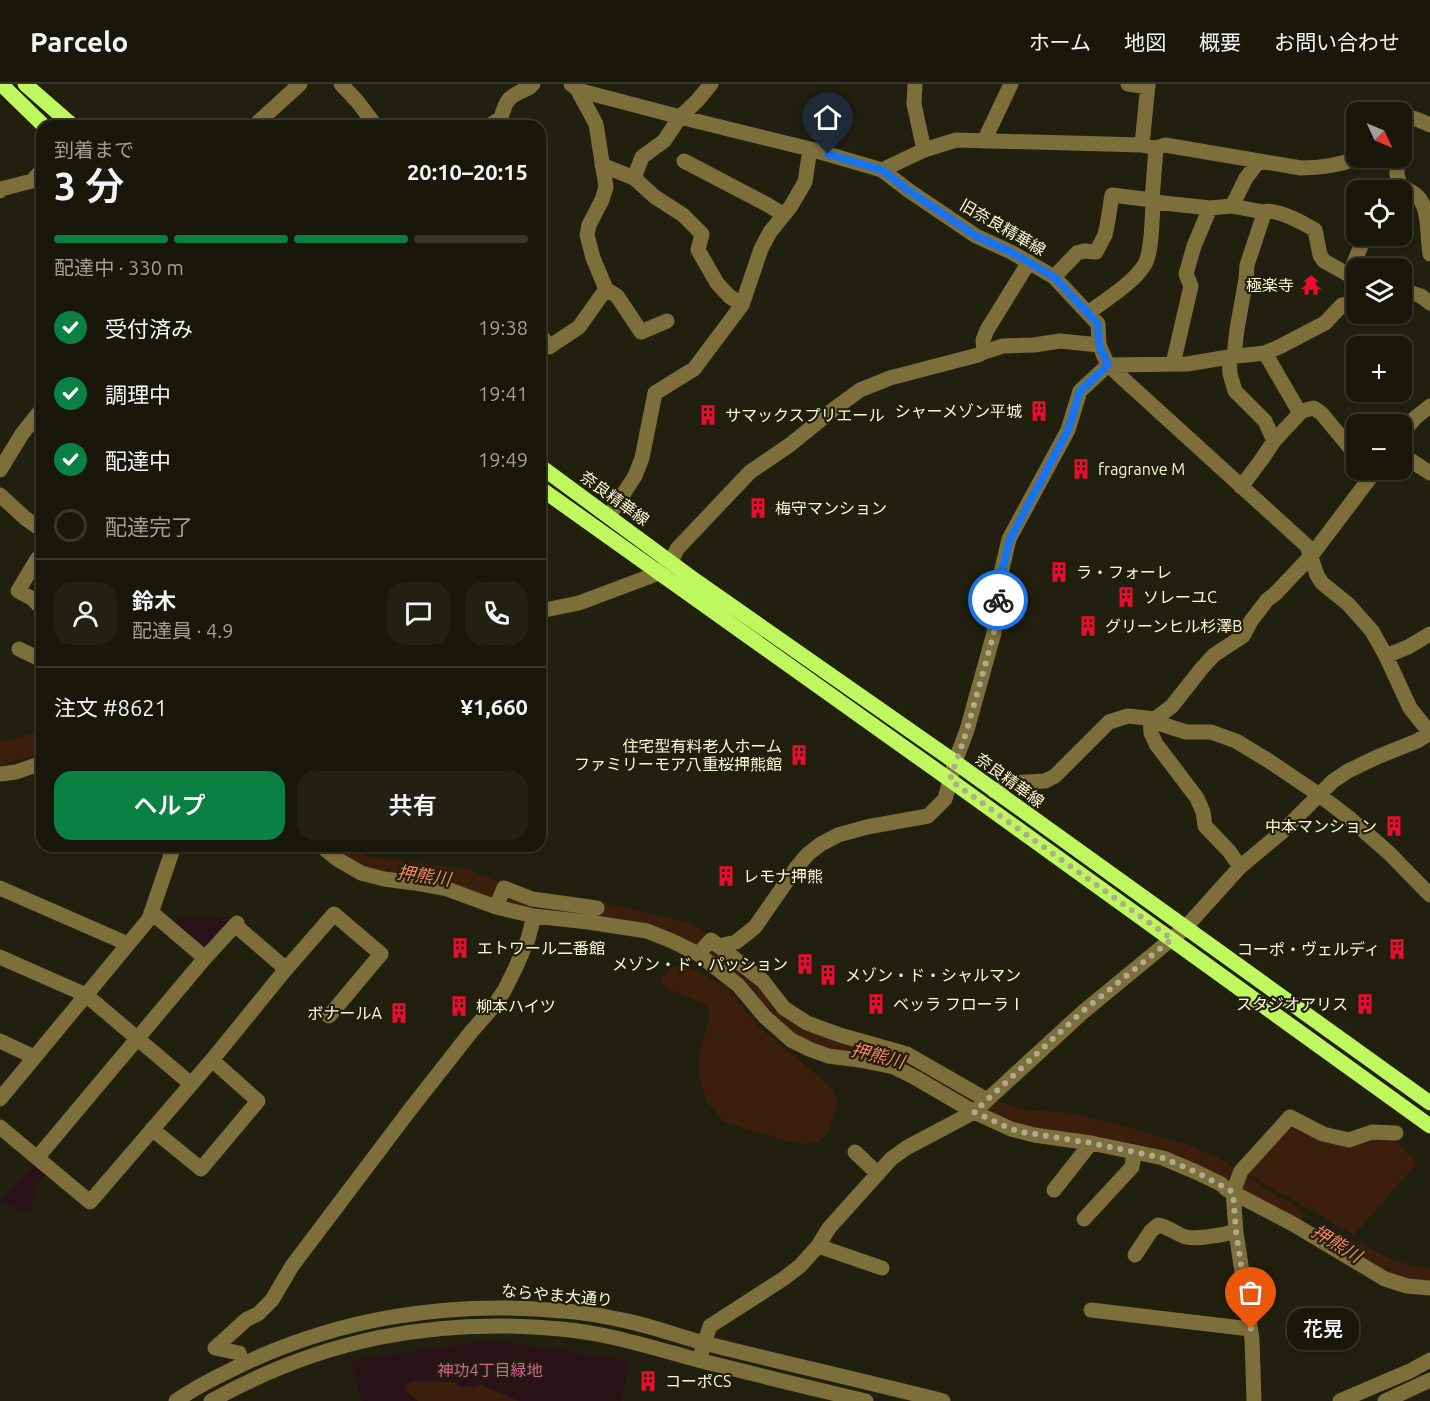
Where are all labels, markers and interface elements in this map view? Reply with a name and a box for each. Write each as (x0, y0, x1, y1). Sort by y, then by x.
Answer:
text: Parcelo (30, 26, 128, 57)
text: ホーム (1029, 30, 1091, 54)
text: 地図 (1124, 30, 1166, 54)
text: 概要 (1199, 30, 1241, 54)
text: お問い合わせ (1274, 30, 1400, 54)
pin (802, 92, 853, 154)
icon: home (811, 101, 844, 134)
north arrow (1346, 102, 1412, 168)
map controls (1346, 102, 1412, 480)
text: 到着まで (54, 138, 134, 161)
text: 20:10–20:15 (407, 159, 528, 184)
text: 3 分 (54, 164, 124, 207)
button: locate (1346, 180, 1412, 246)
street label: 旧奈良精華線 (957, 195, 1049, 259)
text: 配達中 · 330 m (54, 256, 184, 279)
button: layers (1346, 258, 1412, 324)
temple icon: 極楽寺 (1299, 273, 1323, 297)
place label: 極楽寺 (1246, 276, 1294, 294)
icon: check (54, 311, 87, 344)
text: 受付済み (105, 316, 193, 341)
text: 19:38 (478, 316, 528, 339)
button: + (1346, 336, 1412, 402)
icon: check (54, 377, 87, 410)
text: 調理中 (105, 382, 171, 407)
text: 19:41 (478, 382, 528, 405)
building icon: シャーメゾン平城 (1027, 399, 1051, 423)
place label: シャーメゾン平城 (895, 402, 1022, 420)
building icon: サマックスプリエール (696, 403, 720, 427)
place label: サマックスプリエール (725, 406, 885, 424)
button: − (1346, 414, 1412, 480)
icon: check (54, 443, 87, 476)
text: 配達中 (105, 448, 171, 473)
text: 19:49 (478, 448, 528, 471)
building icon: fragranve M (1069, 457, 1093, 481)
place label: fragranve M (1098, 460, 1185, 478)
street label: 奈良精華線 (577, 467, 653, 529)
building icon: 梅守マンション (746, 496, 770, 520)
place label: 梅守マンション (775, 499, 887, 517)
text: 配達完了 (105, 514, 193, 539)
building icon: ラ・フォーレ (1047, 560, 1071, 584)
place label: ラ・フォーレ (1076, 563, 1172, 581)
courier (968, 570, 1028, 630)
button: person (54, 582, 117, 645)
button: chat (387, 582, 450, 645)
button: phone (465, 582, 528, 645)
icon: bike (982, 584, 1015, 617)
building icon: ソレーユC (1114, 585, 1138, 609)
text: 鈴木 (132, 588, 176, 613)
place label: ソレーユC (1143, 588, 1217, 606)
building icon: グリーンヒル杉澤B (1076, 614, 1100, 638)
place label: グリーンヒル杉澤B (1105, 617, 1242, 635)
text: 配達員 · 4.9 (132, 619, 234, 642)
text: ¥1,660 (461, 694, 528, 719)
text: 注文 #8621 (54, 695, 167, 720)
place label: 住宅型有料老人ホーム ファミリーモア八重桜押熊館 (574, 737, 782, 773)
building icon: 住宅型有料老人ホーム ファミリーモア八重桜押熊館 (787, 743, 811, 767)
street label: 奈良精華線 (972, 749, 1048, 811)
button: ヘルプ (54, 771, 285, 840)
button: 共有 (297, 771, 528, 840)
building icon: 中本マンション (1382, 814, 1406, 838)
place label: 中本マンション (1265, 817, 1377, 835)
water label: 押熊川 (396, 861, 454, 889)
building icon: レモナ押熊 (714, 864, 738, 888)
place label: レモナ押熊 (743, 867, 823, 885)
building icon: エトワール二番館 (448, 936, 472, 960)
building icon: コーポ・ヴェルディ (1385, 937, 1409, 961)
place label: エトワール二番館 (477, 939, 605, 957)
place label: コーポ・ヴェルディ (1237, 940, 1380, 958)
building icon: メゾン・ド・パッション (793, 952, 817, 976)
place label: メゾン・ド・パッション (612, 955, 788, 973)
building icon: メゾン・ド・シャルマン (816, 963, 840, 987)
place label: メゾン・ド・シャルマン (845, 966, 1021, 984)
building icon: ベッラ フローラⅠ (864, 992, 888, 1016)
building icon: スタジオアリス (1353, 992, 1377, 1016)
building icon: 柳本ハイツ (447, 994, 471, 1018)
place label: ベッラ フローラⅠ (893, 995, 1025, 1013)
place label: スタジオアリス (1236, 995, 1348, 1013)
place label: 柳本ハイツ (476, 997, 556, 1015)
building icon: ボナールA (387, 1001, 411, 1025)
place label: ボナールA (308, 1004, 383, 1022)
water label: 押熊川 (849, 1039, 909, 1072)
water label: 押熊川 (1309, 1221, 1367, 1267)
pin (1225, 1267, 1276, 1329)
icon: bag (1234, 1276, 1267, 1309)
street label: ならやま大通り (500, 1281, 614, 1309)
callout: 花晃 (1287, 1308, 1359, 1350)
text: 花晃 (1303, 1317, 1343, 1340)
park label: 神功4丁目緑地 (437, 1361, 543, 1379)
building icon: コーポCS (636, 1369, 660, 1393)
place label: コーポCS (665, 1372, 731, 1390)

